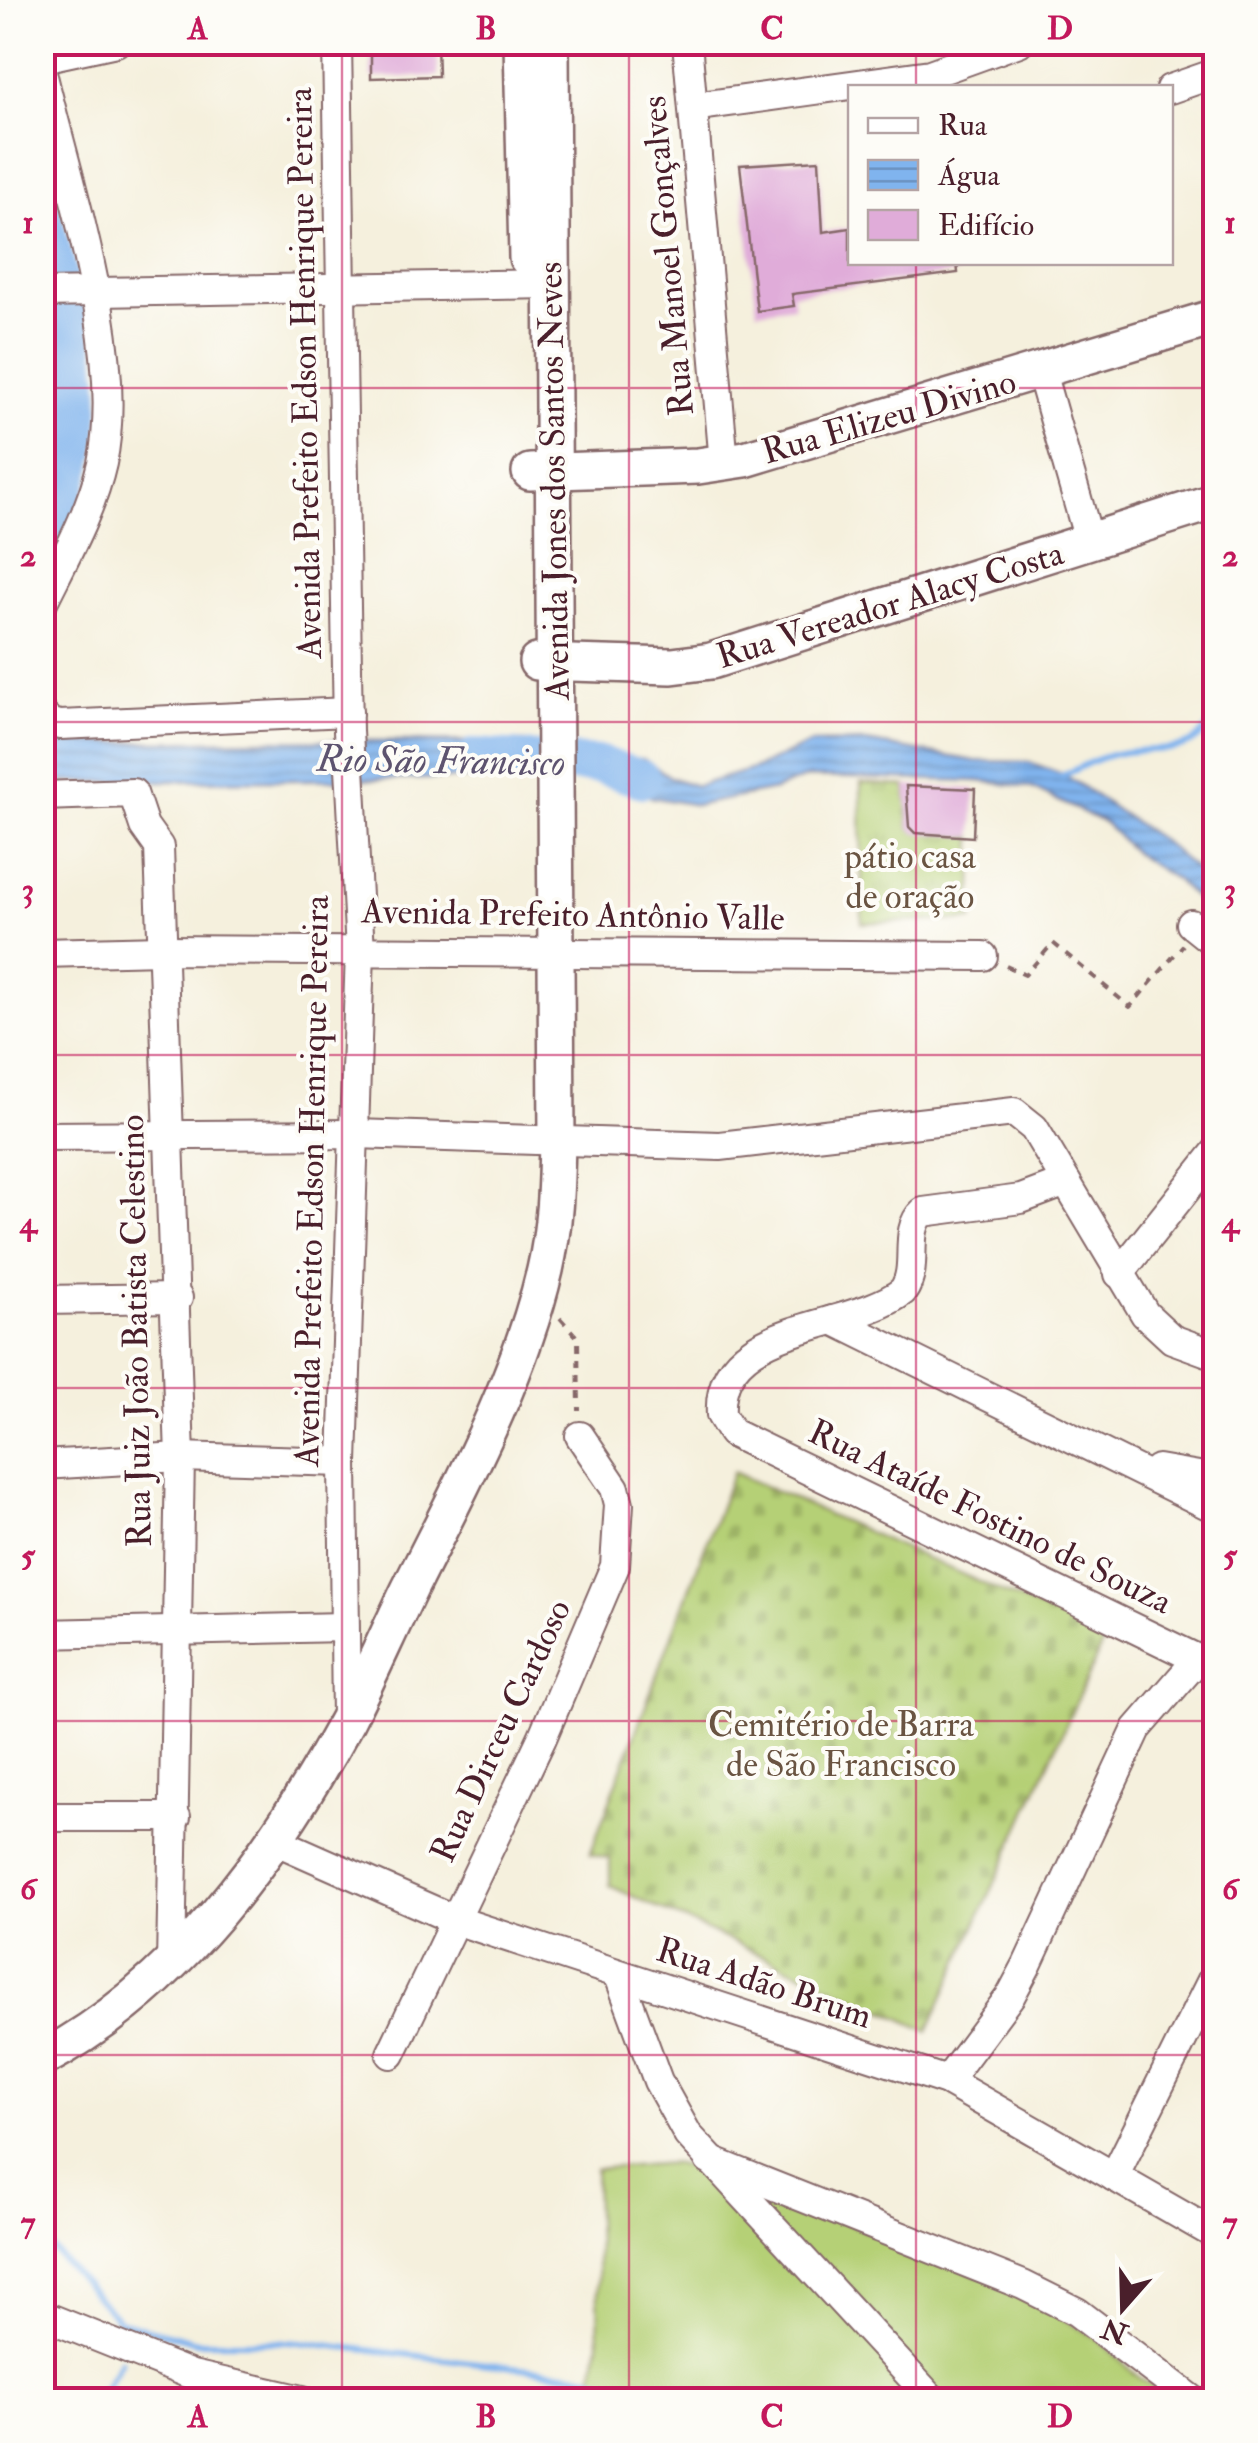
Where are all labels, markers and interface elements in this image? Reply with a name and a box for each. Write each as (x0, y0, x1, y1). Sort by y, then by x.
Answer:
text: A (186, 9, 209, 49)
text: B (476, 9, 496, 49)
text: C (760, 9, 784, 49)
text: D (1047, 9, 1073, 49)
legend (848, 85, 1173, 265)
street label: Avenida Prefeito Edson Henrique Pereira (278, 86, 332, 660)
street label: Rua Manoel Gonçalves (632, 94, 704, 418)
text: Rua (938, 107, 988, 144)
text: Água (937, 157, 1001, 194)
text: 1 (22, 203, 34, 243)
text: 1 (1224, 203, 1236, 243)
text: Edifício (938, 207, 1034, 244)
street label: Avenida Jones dos Santos Neves (528, 261, 580, 702)
street label: Rua Elizeu Divino (757, 360, 1021, 474)
street label: Rua Vereador Alacy Costa (711, 531, 1069, 679)
text: 2 (20, 536, 36, 576)
text: 2 (1222, 536, 1238, 576)
water label: Rio São Francisco (315, 735, 566, 787)
park label: pátio casa de oração (843, 835, 976, 919)
text: 3 (22, 870, 34, 910)
text: 3 (1224, 870, 1236, 910)
street label: Avenida Prefeito Antônio Valle (360, 889, 785, 941)
street label: Avenida Prefeito Edson Henrique Pereira (285, 894, 339, 1468)
street label: Rua Juiz João Batista Celestino (110, 1114, 162, 1548)
text: 4 (18, 1203, 38, 1243)
text: 4 (1220, 1203, 1240, 1243)
street label: Rua Ataíde Fostino de Souza (801, 1410, 1179, 1624)
text: 5 (21, 1536, 36, 1576)
text: 5 (1223, 1536, 1238, 1576)
street label: Rua Dirceu Cardoso (421, 1592, 581, 1870)
park label: Cemitério de Barra de São Francisco (708, 1703, 975, 1787)
text: 6 (20, 1869, 39, 1909)
text: 6 (1222, 1869, 1241, 1909)
street label: Rua Adão Brum (651, 1928, 877, 2038)
text: 7 (21, 2203, 36, 2243)
text: 7 (1223, 2203, 1238, 2243)
north arrow (1073, 2258, 1173, 2358)
text: N (1096, 2309, 1134, 2351)
text: A (186, 2397, 209, 2437)
text: B (476, 2397, 496, 2437)
text: C (760, 2397, 784, 2437)
text: D (1047, 2397, 1073, 2437)

